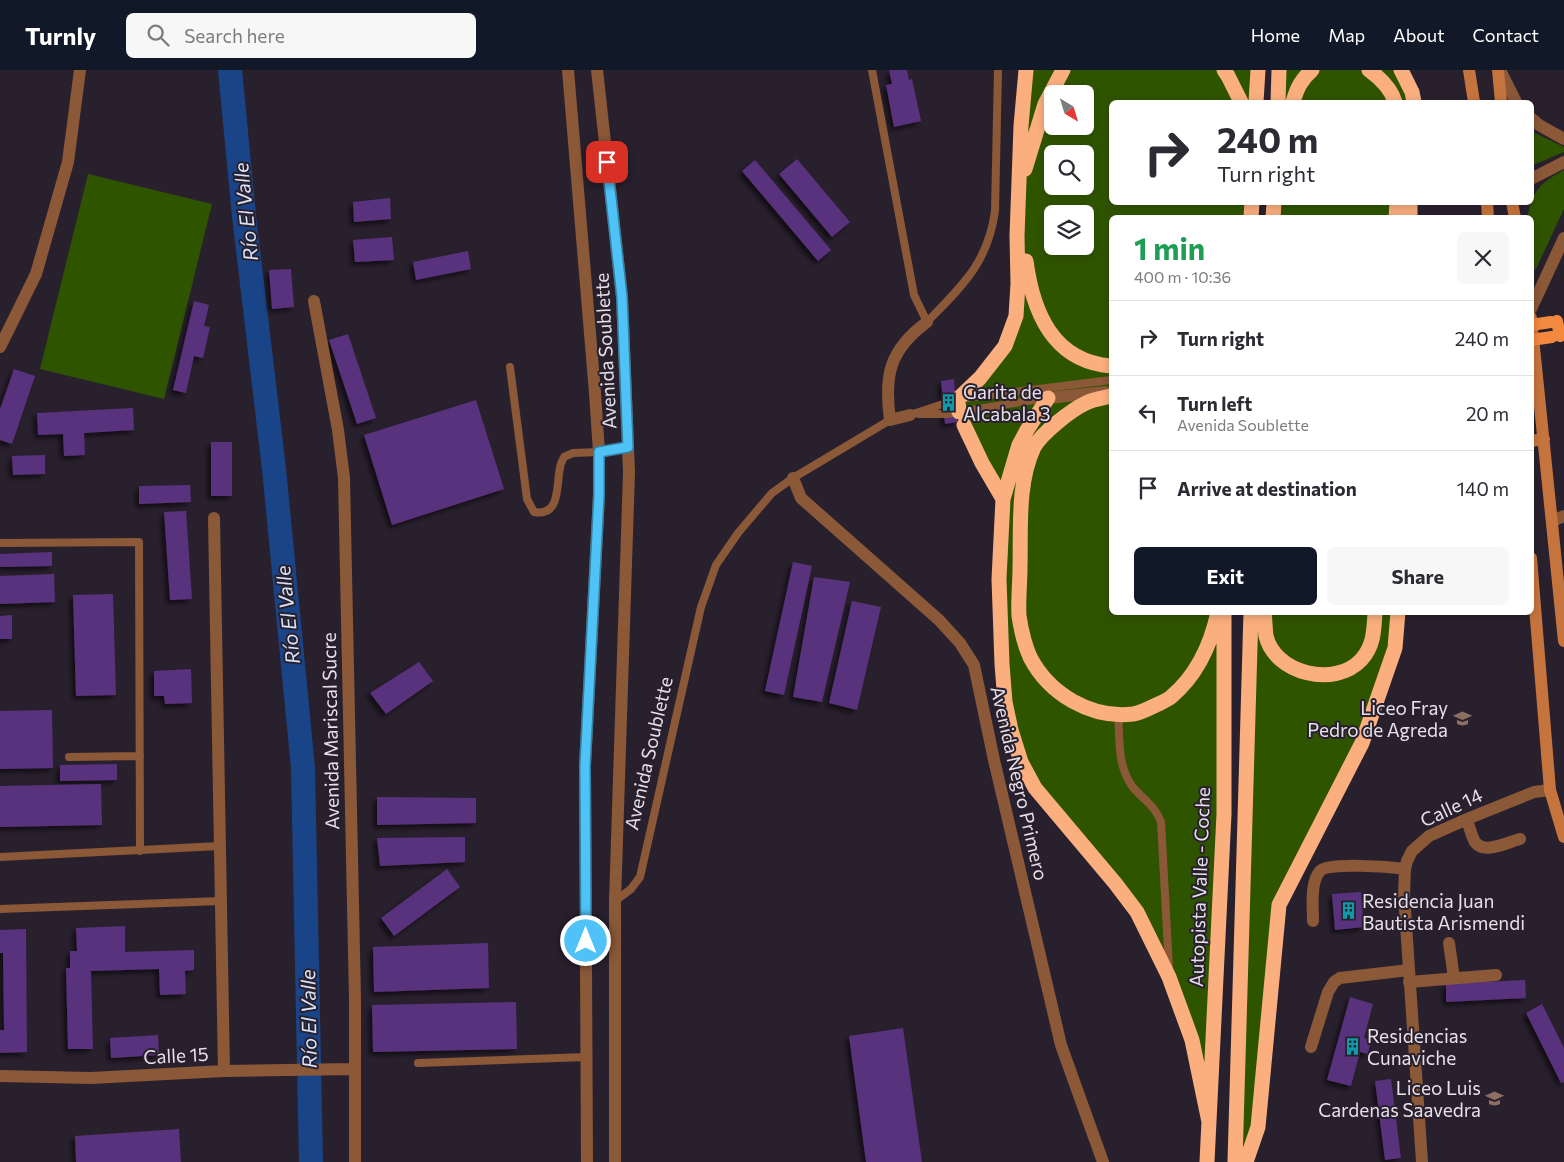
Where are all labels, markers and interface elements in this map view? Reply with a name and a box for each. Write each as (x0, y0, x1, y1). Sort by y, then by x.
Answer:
search box (126, 13, 476, 58)
text: Turnly (25, 21, 96, 50)
icon: search (144, 21, 172, 49)
text: Search here (184, 24, 285, 47)
text: Home (1251, 24, 1300, 46)
text: Map (1328, 24, 1365, 46)
text: About (1393, 24, 1445, 46)
text: Contact (1473, 24, 1539, 46)
north arrow (1044, 85, 1094, 135)
map controls (1044, 85, 1094, 255)
text: 240 m (1217, 117, 1318, 160)
icon: right (1134, 120, 1199, 185)
pin (586, 141, 628, 183)
button: search (1044, 145, 1094, 195)
icon: arrive (593, 148, 621, 176)
text: Turn right (1217, 160, 1315, 187)
water label: Río El Valle (228, 161, 262, 262)
button: layers (1044, 205, 1094, 255)
text: 1 min (1134, 229, 1205, 266)
button: close (1457, 232, 1509, 284)
text: 400 m · 10:36 (1134, 267, 1231, 286)
street label: Avenida Soublette (589, 272, 621, 430)
icon: right (1134, 324, 1162, 352)
text: Turn right (1177, 327, 1264, 350)
text: 240 m (1455, 327, 1509, 350)
place label: Garita de Alcabala 3 (963, 380, 1051, 425)
building icon: Garita de Alcabala 3 (939, 392, 959, 412)
text: Turn left (1177, 392, 1252, 415)
icon: left (1134, 399, 1162, 427)
text: 20 m (1466, 402, 1509, 425)
text: Avenida Soublette (1177, 415, 1309, 434)
icon: arrive (1134, 474, 1162, 502)
text: Arrive at destination (1177, 477, 1357, 500)
text: 140 m (1457, 477, 1509, 500)
button: Exit (1134, 547, 1317, 605)
button: Share (1327, 547, 1509, 605)
water label: Río El Valle (270, 564, 304, 665)
street label: Avenida Mariscal Sucre (317, 632, 343, 830)
street label: Avenida Soublette (619, 674, 677, 832)
street label: Avenida Negro Primero (986, 684, 1054, 882)
place label: Liceo Fray Pedro de Agreda (1307, 696, 1448, 741)
school or university icon: Liceo Fray Pedro de Agreda (1452, 708, 1472, 728)
street label: Calle 14 (1416, 783, 1486, 831)
street label: Autopista Valle - Coche (1184, 787, 1214, 987)
place label: Residencia Juan Bautista Arismendi (1362, 889, 1525, 934)
building icon: Residencia Juan Bautista Arismendi (1338, 901, 1358, 921)
position arrow (559, 914, 611, 966)
water label: Río El Valle (295, 969, 321, 1069)
place label: Residencias Cunaviche (1367, 1024, 1467, 1069)
building icon: Residencias Cunaviche (1343, 1036, 1363, 1056)
street label: Calle 15 (143, 1042, 209, 1068)
place label: Liceo Luis Cardenas Saavedra (1318, 1076, 1481, 1121)
school or university icon: Liceo Luis Cardenas Saavedra (1485, 1088, 1505, 1108)

